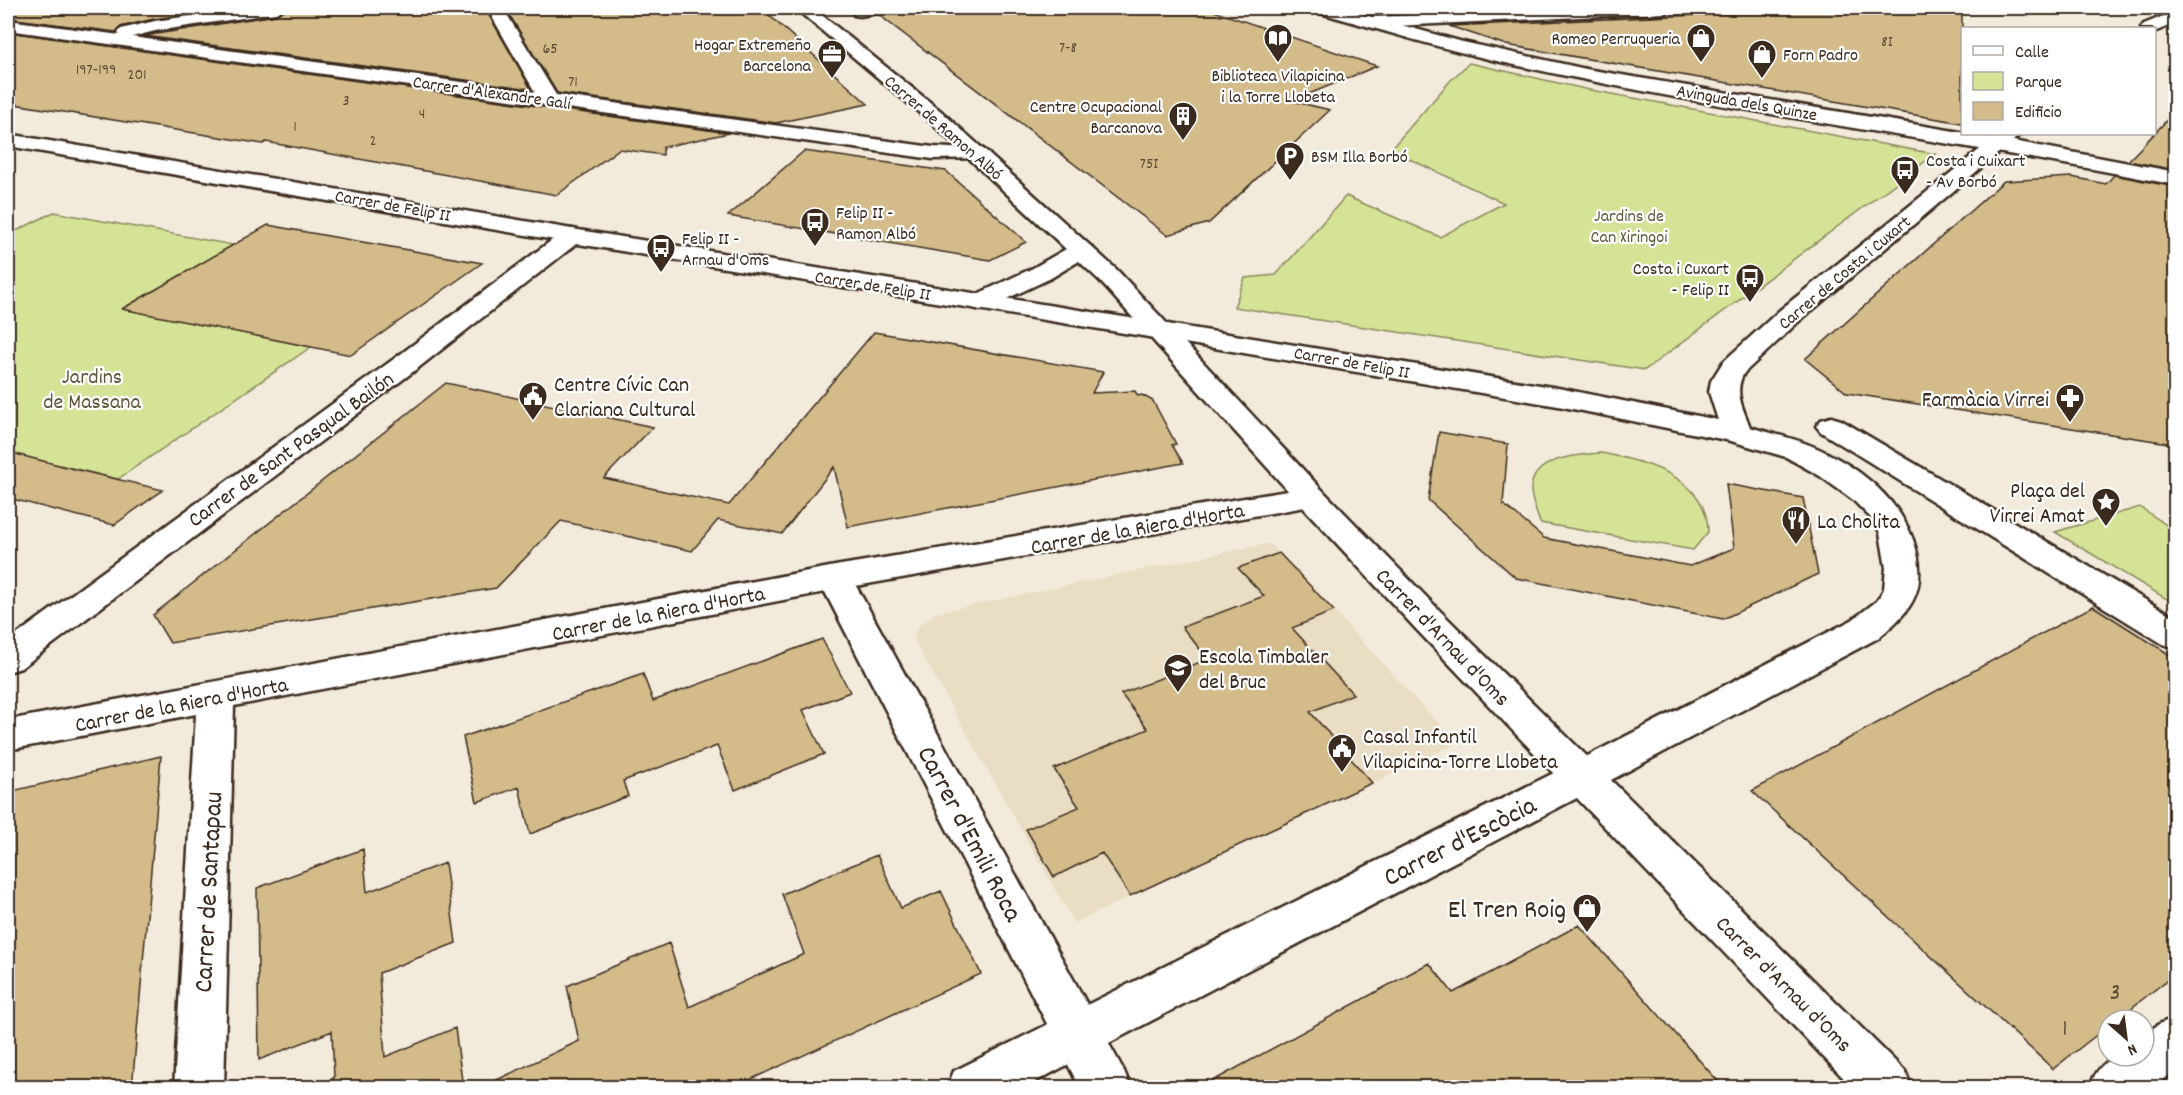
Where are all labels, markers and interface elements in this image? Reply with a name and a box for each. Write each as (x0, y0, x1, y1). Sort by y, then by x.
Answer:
library icon: Biblioteca Vilapicina i la Torre Llobeta (1262, 22, 1294, 64)
shop icon: Romeo Perruqueria (1685, 22, 1717, 64)
legend (1961, 27, 2156, 135)
place label: Romeo Perruqueria (1551, 28, 1681, 53)
house number: 8I (1881, 31, 1893, 54)
place label: Hogar Extremeño Barcelona (694, 34, 812, 80)
house number: 7-8 (1059, 37, 1077, 60)
house number: 65 (542, 38, 558, 61)
office icon: Hogar Extremeño Barcelona (816, 38, 848, 80)
shop icon: Forn Padro (1746, 38, 1778, 80)
text: Calle (2015, 41, 2049, 66)
place label: Forn Padro (1783, 44, 1858, 69)
house number: 197-199 (76, 59, 116, 82)
house number: 201 (127, 64, 147, 87)
place label: Biblioteca Vilapicina i la Torre Llobeta (1211, 65, 1345, 111)
street label: Carrer de Ramon Albó (878, 70, 1007, 187)
street label: Carrer d'Alexandre Galí (411, 71, 574, 118)
house number: 71 (568, 71, 578, 94)
text: Parque (2015, 71, 2062, 96)
street label: Avinguda dels Quinze (1674, 80, 1819, 129)
house number: 3 (342, 90, 350, 113)
place label: Centre Ocupacional Barcanova (1030, 96, 1163, 142)
building icon: Centre Ocupacional Barcanova (1167, 100, 1199, 142)
text: Edificio (2015, 101, 2062, 126)
house number: 4 (419, 103, 425, 126)
house number: 1 (293, 116, 297, 139)
house number: 2 (370, 130, 377, 153)
parking icon: BSM Illa Borbó (1274, 140, 1306, 182)
place label: BSM Illa Borbó (1311, 146, 1408, 171)
place label: Costa i Cuixart - Av Borbó (1926, 150, 2026, 196)
house number: 75I (1140, 153, 1158, 176)
bus stop icon: Costa i Cuixart - Av Borbó (1889, 154, 1921, 196)
street label: Carrer de Felip II (333, 185, 453, 230)
place label: Felip II - Ramon Albó (836, 202, 916, 248)
park label: Jardins de Can Xiringoi (1591, 205, 1667, 251)
bus stop icon: Felip II - Ramon Albó (799, 206, 831, 248)
street label: Carrer de Costa i Cuxart (1774, 211, 1918, 337)
place label: Felip II - Arnau d'Oms (682, 228, 769, 274)
bus stop icon: Felip II - Arnau d'Oms (645, 232, 677, 274)
place label: Costa i Cuxart - Felip II (1633, 258, 1729, 304)
bus stop icon: Costa i Cuxart - Felip II (1734, 262, 1766, 304)
street label: Carrer de Felip II (813, 266, 933, 309)
street label: Carrer de Felip II (1292, 342, 1412, 387)
park label: Jardins de Massana (43, 363, 141, 419)
street label: Carrer de Sant Pasqual Bailón (183, 365, 402, 536)
place label: Centre Cívic Can Clariana Cultural (554, 371, 695, 427)
public building icon: Centre Cívic Can Clariana Cultural (517, 380, 549, 422)
pharmacy icon: Farmàcia Virrei (2054, 382, 2086, 424)
place label: Farmàcia Virrei (1922, 386, 2049, 417)
place label: Plaça del Virrei Amat (1990, 477, 2085, 533)
place icon: Plaça del Virrei Amat (2090, 486, 2122, 528)
street label: Carrer de la Riera d'Horta (1028, 496, 1247, 564)
restaurant icon: La Cholita (1780, 504, 1812, 546)
place label: La Cholita (1817, 508, 1900, 539)
street label: Carrer d'Arnau d'Oms (1367, 562, 1516, 715)
street label: Carrer de la Riera d'Horta (550, 579, 768, 651)
place label: Escola Timbaler del Bruc (1199, 643, 1329, 699)
school or university icon: Escola Timbaler del Bruc (1162, 652, 1194, 694)
street label: Carrer de la Riera d'Horta (73, 670, 291, 742)
place label: Casal Infantil Vilapicina-Torre Llobeta (1363, 723, 1558, 779)
public building icon: Casal Infantil Vilapicina-Torre Llobeta (1326, 732, 1358, 774)
street label: Carrer d'Emili Roca (905, 740, 1031, 930)
street label: Carrer d'Escòcia (1377, 788, 1544, 898)
street label: Carrer de Santapau (186, 791, 235, 994)
place label: El Tren Roig (1448, 892, 1566, 931)
shop icon: El Tren Roig (1571, 892, 1603, 934)
street label: Carrer d'Arnau d'Oms (1707, 910, 1858, 1061)
house number: 3 (2110, 977, 2120, 1011)
north arrow (2096, 1008, 2156, 1068)
house number: 1 (2062, 1013, 2068, 1047)
text: N (2123, 1037, 2141, 1061)

